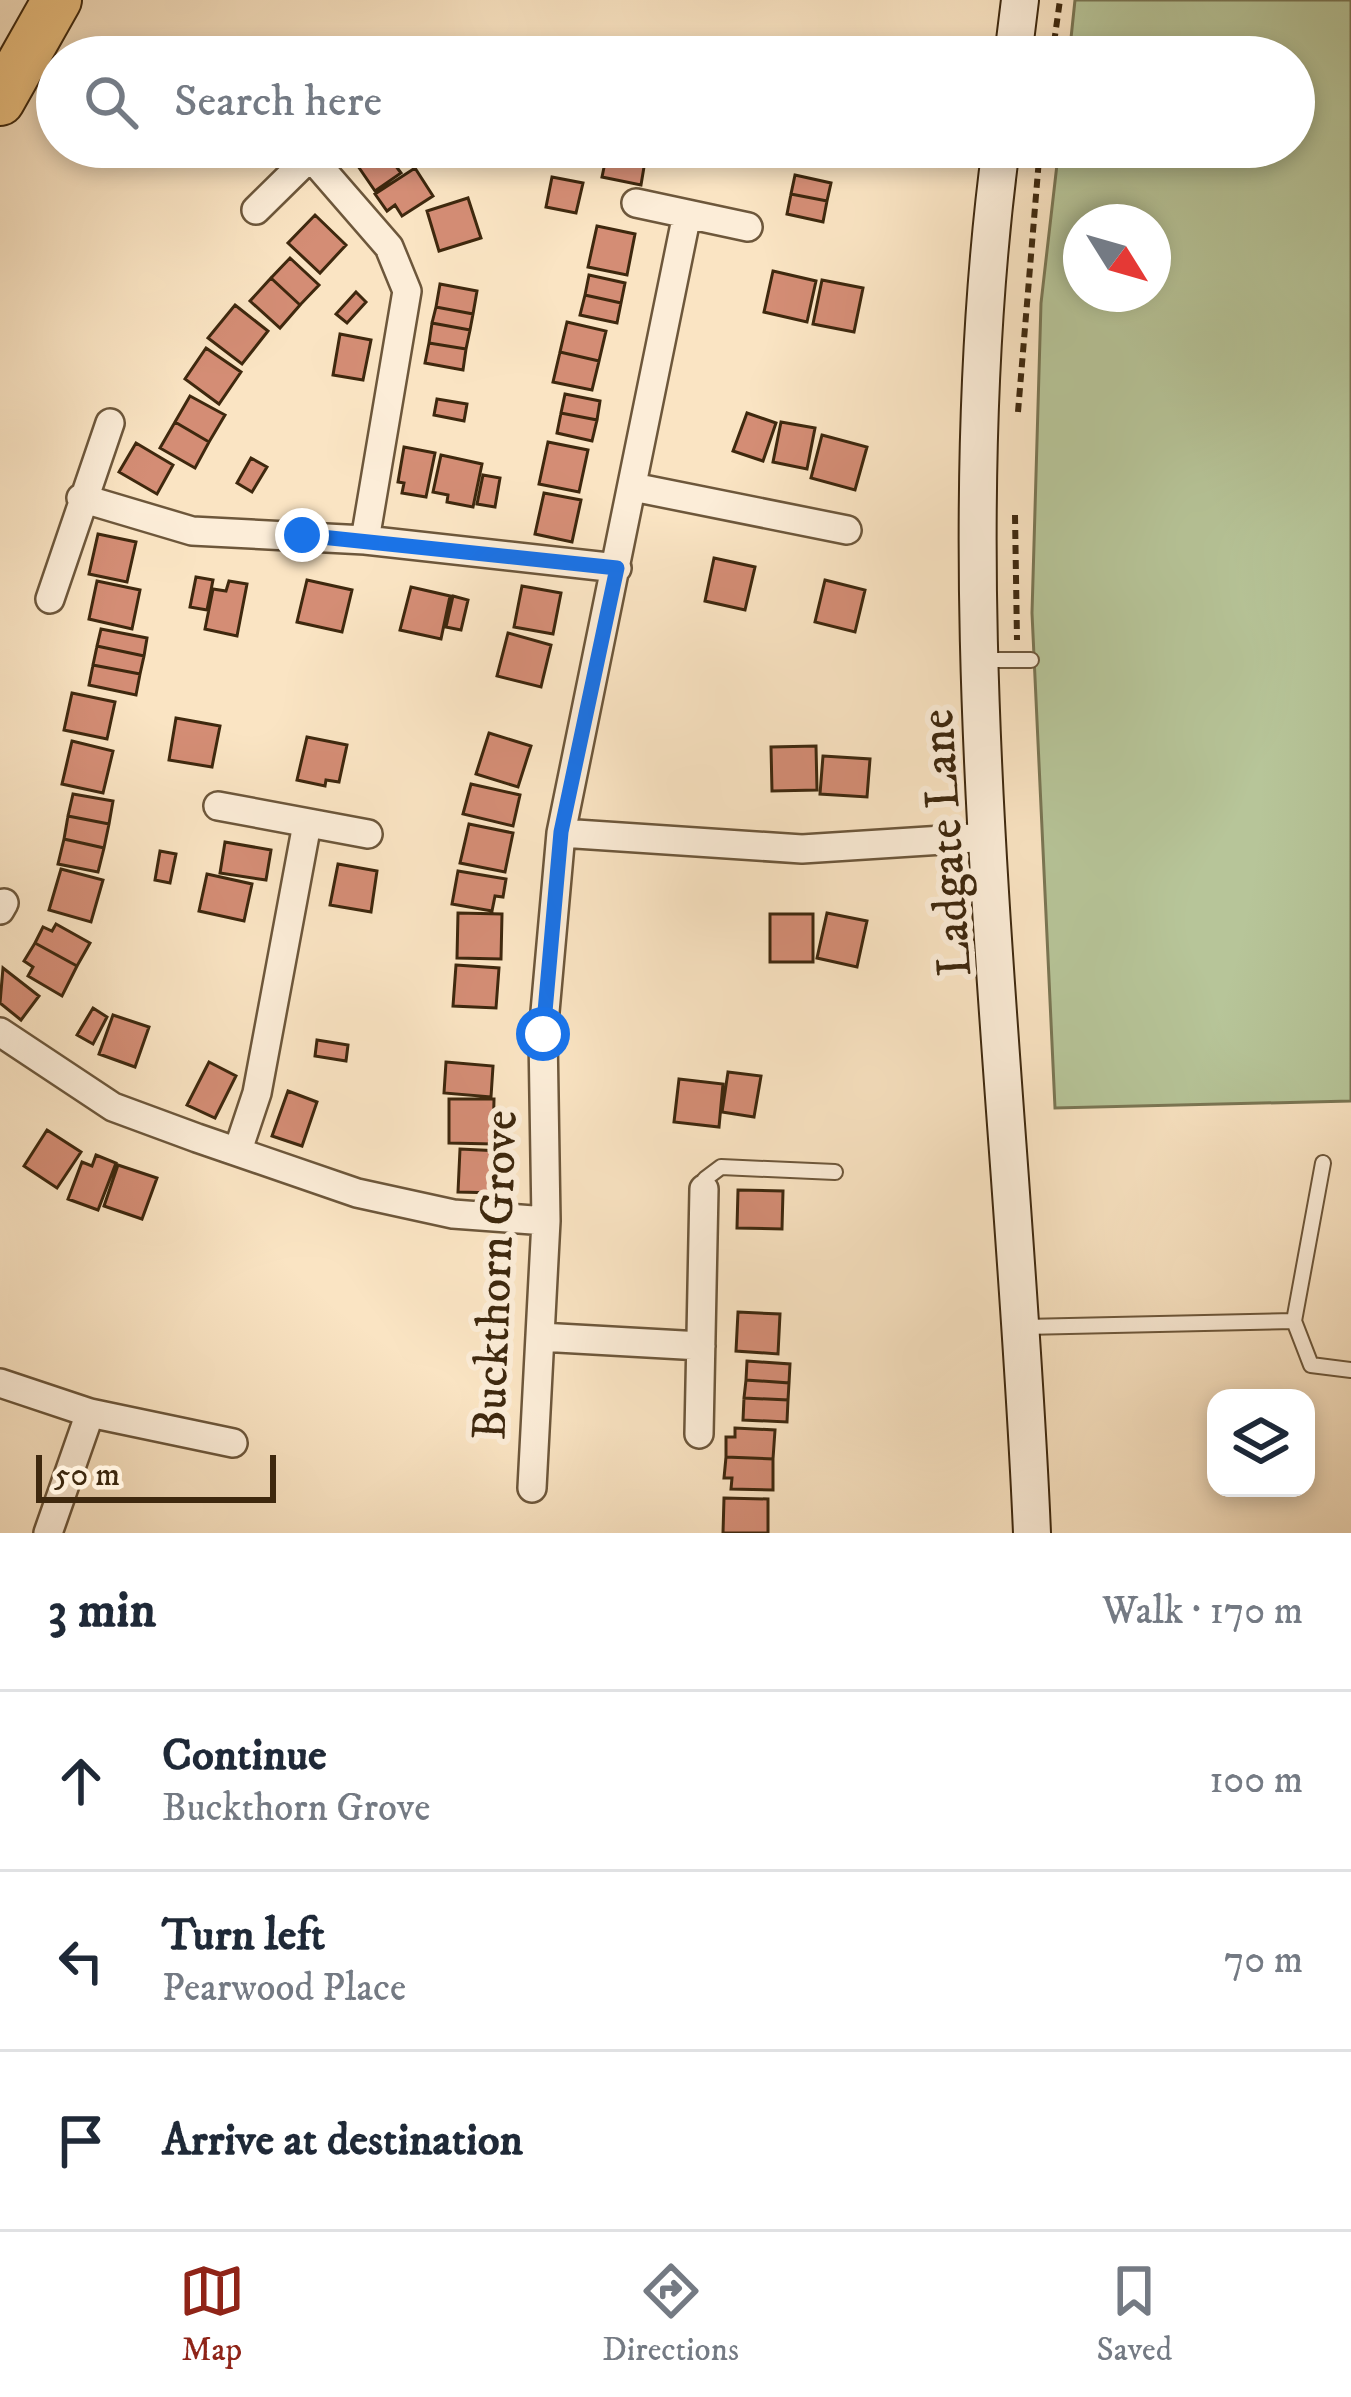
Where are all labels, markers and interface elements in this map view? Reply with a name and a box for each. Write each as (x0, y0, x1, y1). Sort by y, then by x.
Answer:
search box (36, 36, 1315, 168)
icon: search (78, 69, 144, 135)
text: Search here (174, 74, 382, 130)
north arrow (1063, 204, 1171, 312)
route end (275, 508, 329, 562)
street label: Ladgate Lane (908, 707, 986, 979)
route start (516, 1007, 570, 1061)
street label: Buckthorn Grove (460, 1109, 532, 1441)
map controls (1207, 1389, 1315, 1497)
button: layers (1207, 1389, 1315, 1497)
scale bar (36, 1449, 276, 1502)
text: 50 m (54, 1455, 120, 1496)
text: 3 min (48, 1579, 156, 1643)
text: Walk · 170 m (1102, 1587, 1303, 1636)
text: Continue (162, 1728, 327, 1784)
icon: ahead (48, 1748, 114, 1814)
text: 100 m (1209, 1756, 1303, 1805)
text: Buckthorn Grove (162, 1784, 430, 1833)
text: Turn left (162, 1908, 325, 1964)
icon: left (48, 1928, 114, 1994)
text: 70 m (1224, 1936, 1303, 1985)
text: Pearwood Place (162, 1964, 406, 2013)
icon: arrive (48, 2108, 114, 2174)
text: Arrive at destination (162, 2113, 523, 2169)
tab: Map (179, 2258, 245, 2371)
tab: Directions (602, 2258, 739, 2371)
tab: Saved (1096, 2258, 1172, 2371)

